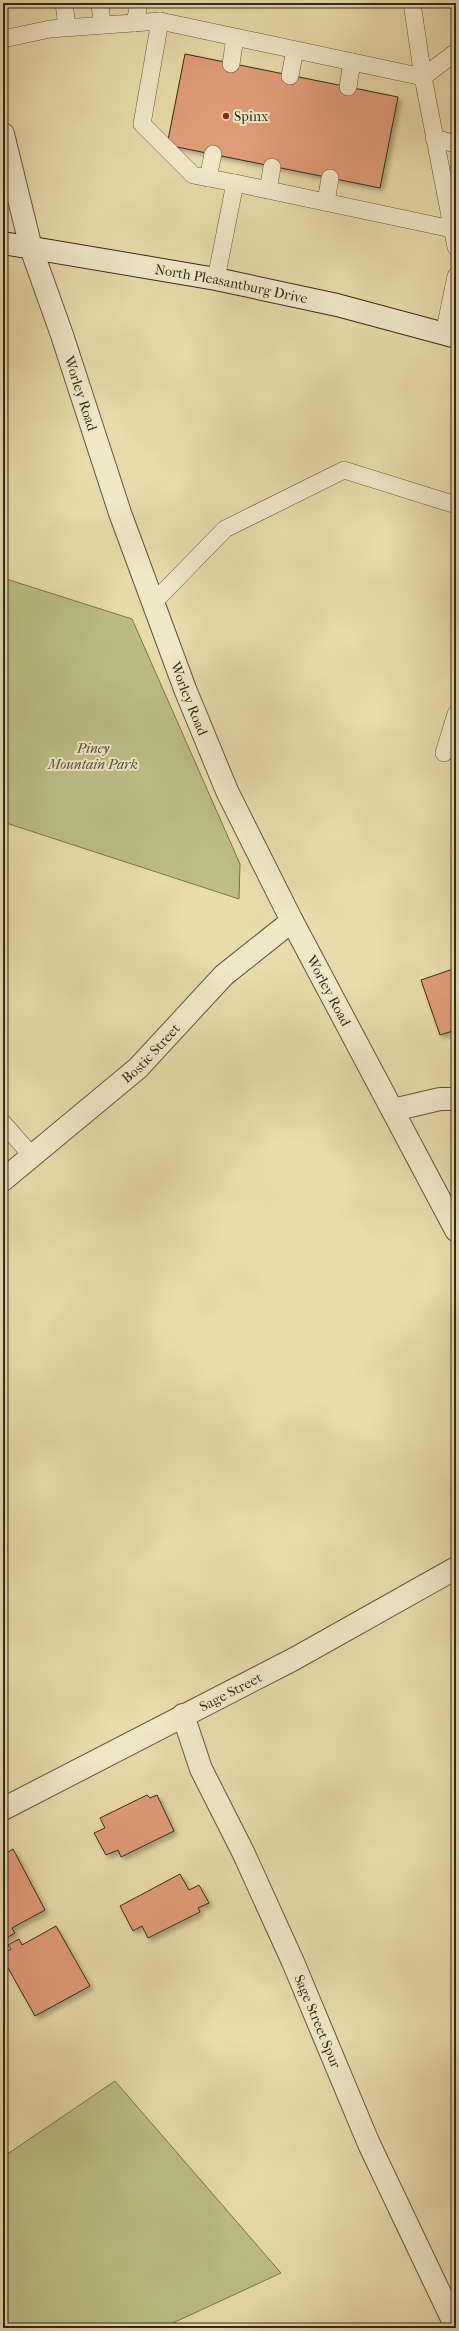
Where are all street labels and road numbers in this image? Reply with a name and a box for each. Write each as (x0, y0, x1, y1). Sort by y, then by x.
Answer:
street label: North Pleasantburg Drive (154, 260, 309, 307)
street label: Worley Road (61, 353, 101, 433)
street label: Worley Road (167, 658, 212, 738)
street label: Worley Road (303, 951, 355, 1029)
street label: Bostic Street (118, 1020, 184, 1086)
street label: Sage Street (196, 1669, 265, 1715)
street label: Sage Street Spur (291, 1972, 345, 2071)

